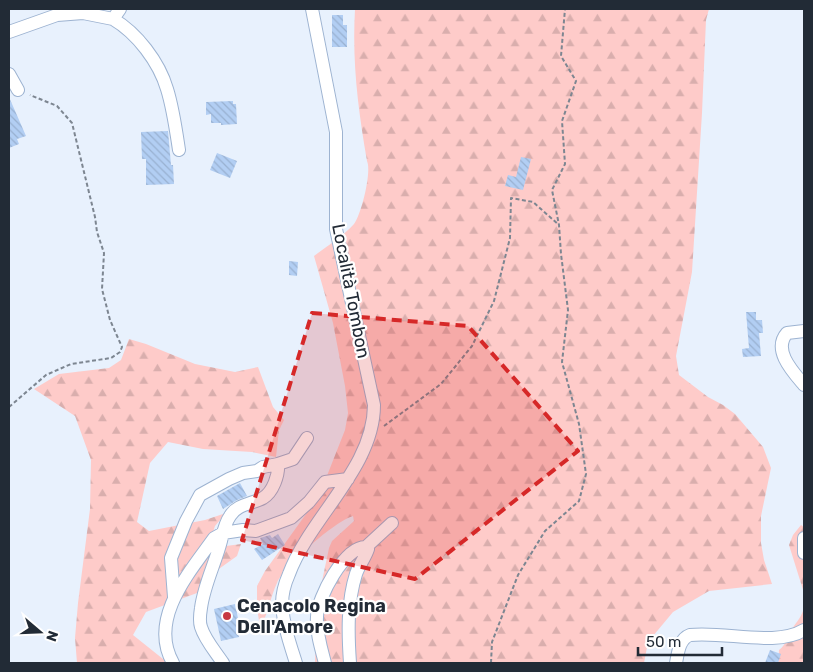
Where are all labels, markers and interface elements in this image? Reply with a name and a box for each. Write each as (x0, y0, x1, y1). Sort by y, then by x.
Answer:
street label: Località Tombon (327, 222, 375, 360)
place label: Cenacolo Regina Dell'Amore (237, 595, 386, 638)
north arrow (15, 607, 65, 657)
marker: Cenacolo Regina Dell'Amore (221, 610, 233, 622)
scale bar (638, 624, 722, 656)
text: N (42, 629, 61, 644)
text: 50 m (646, 633, 681, 651)

